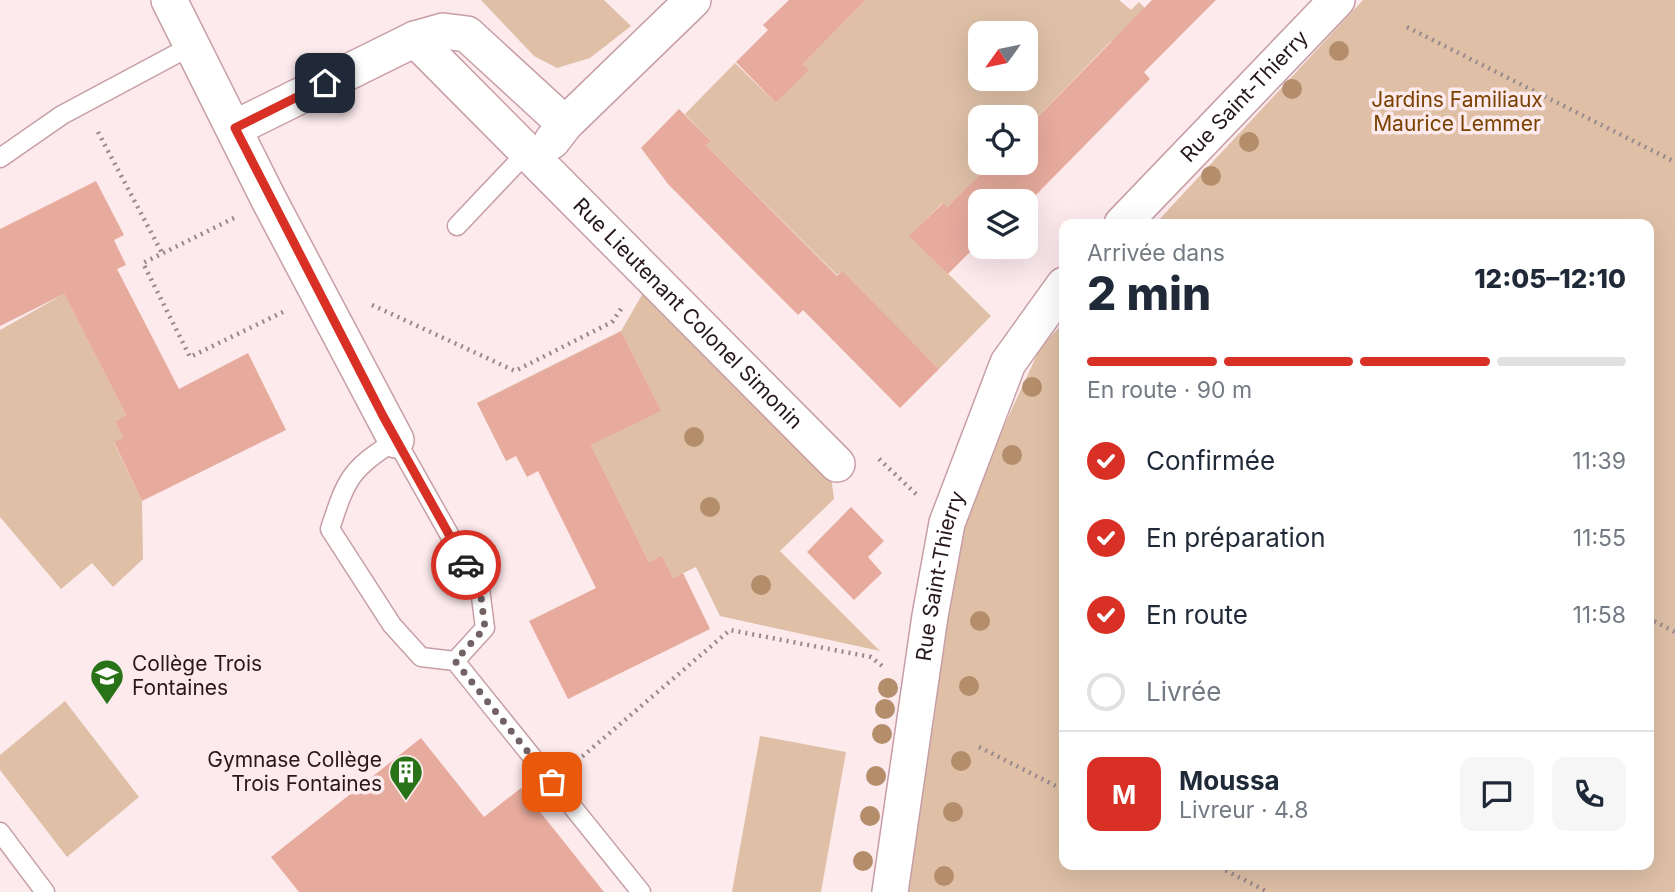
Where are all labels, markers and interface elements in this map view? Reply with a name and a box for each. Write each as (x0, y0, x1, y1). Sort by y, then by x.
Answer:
north arrow (968, 21, 1038, 91)
map controls (968, 21, 1038, 259)
street label: Rue Saint-Thierry (1175, 25, 1313, 167)
pin (295, 53, 355, 113)
icon: home (306, 64, 344, 102)
park label: Jardins Familiaux Maurice Lemmer (1371, 87, 1543, 136)
button: locate (968, 105, 1038, 175)
button: layers (968, 189, 1038, 259)
street label: Rue Lieutenant Colonel Simonin (568, 193, 808, 434)
text: Arrivée dans (1087, 239, 1225, 267)
text: 12:05–12:10 (1474, 263, 1626, 294)
text: 2 min (1087, 265, 1211, 321)
text: En route · 90 m (1087, 376, 1252, 404)
icon: check (1087, 442, 1125, 480)
text: Confirmée (1146, 445, 1275, 476)
text: 11:39 (1572, 447, 1626, 475)
street label: Rue Saint-Thierry (911, 487, 970, 663)
icon: check (1087, 519, 1125, 557)
text: En préparation (1146, 522, 1326, 553)
text: 11:55 (1573, 524, 1626, 552)
courier (431, 530, 501, 600)
icon: car (447, 546, 485, 584)
icon: check (1087, 596, 1125, 634)
text: En route (1146, 599, 1248, 630)
text: 11:58 (1572, 601, 1626, 629)
place label: Collège Trois Fontaines (132, 651, 262, 700)
school or university icon: Collège Trois Fontaines (88, 657, 126, 706)
text: Livrée (1146, 676, 1221, 707)
place label: Gymnase Collège Trois Fontaines (207, 747, 382, 796)
pin (522, 752, 582, 812)
building icon: Gymnase Collège Trois Fontaines (387, 753, 425, 802)
button: chat (1460, 757, 1534, 831)
button: phone (1552, 757, 1626, 831)
icon: bag (533, 763, 571, 801)
text: Moussa (1179, 765, 1280, 796)
text: M (1112, 779, 1136, 810)
text: Livreur · 4.8 (1179, 796, 1308, 824)

